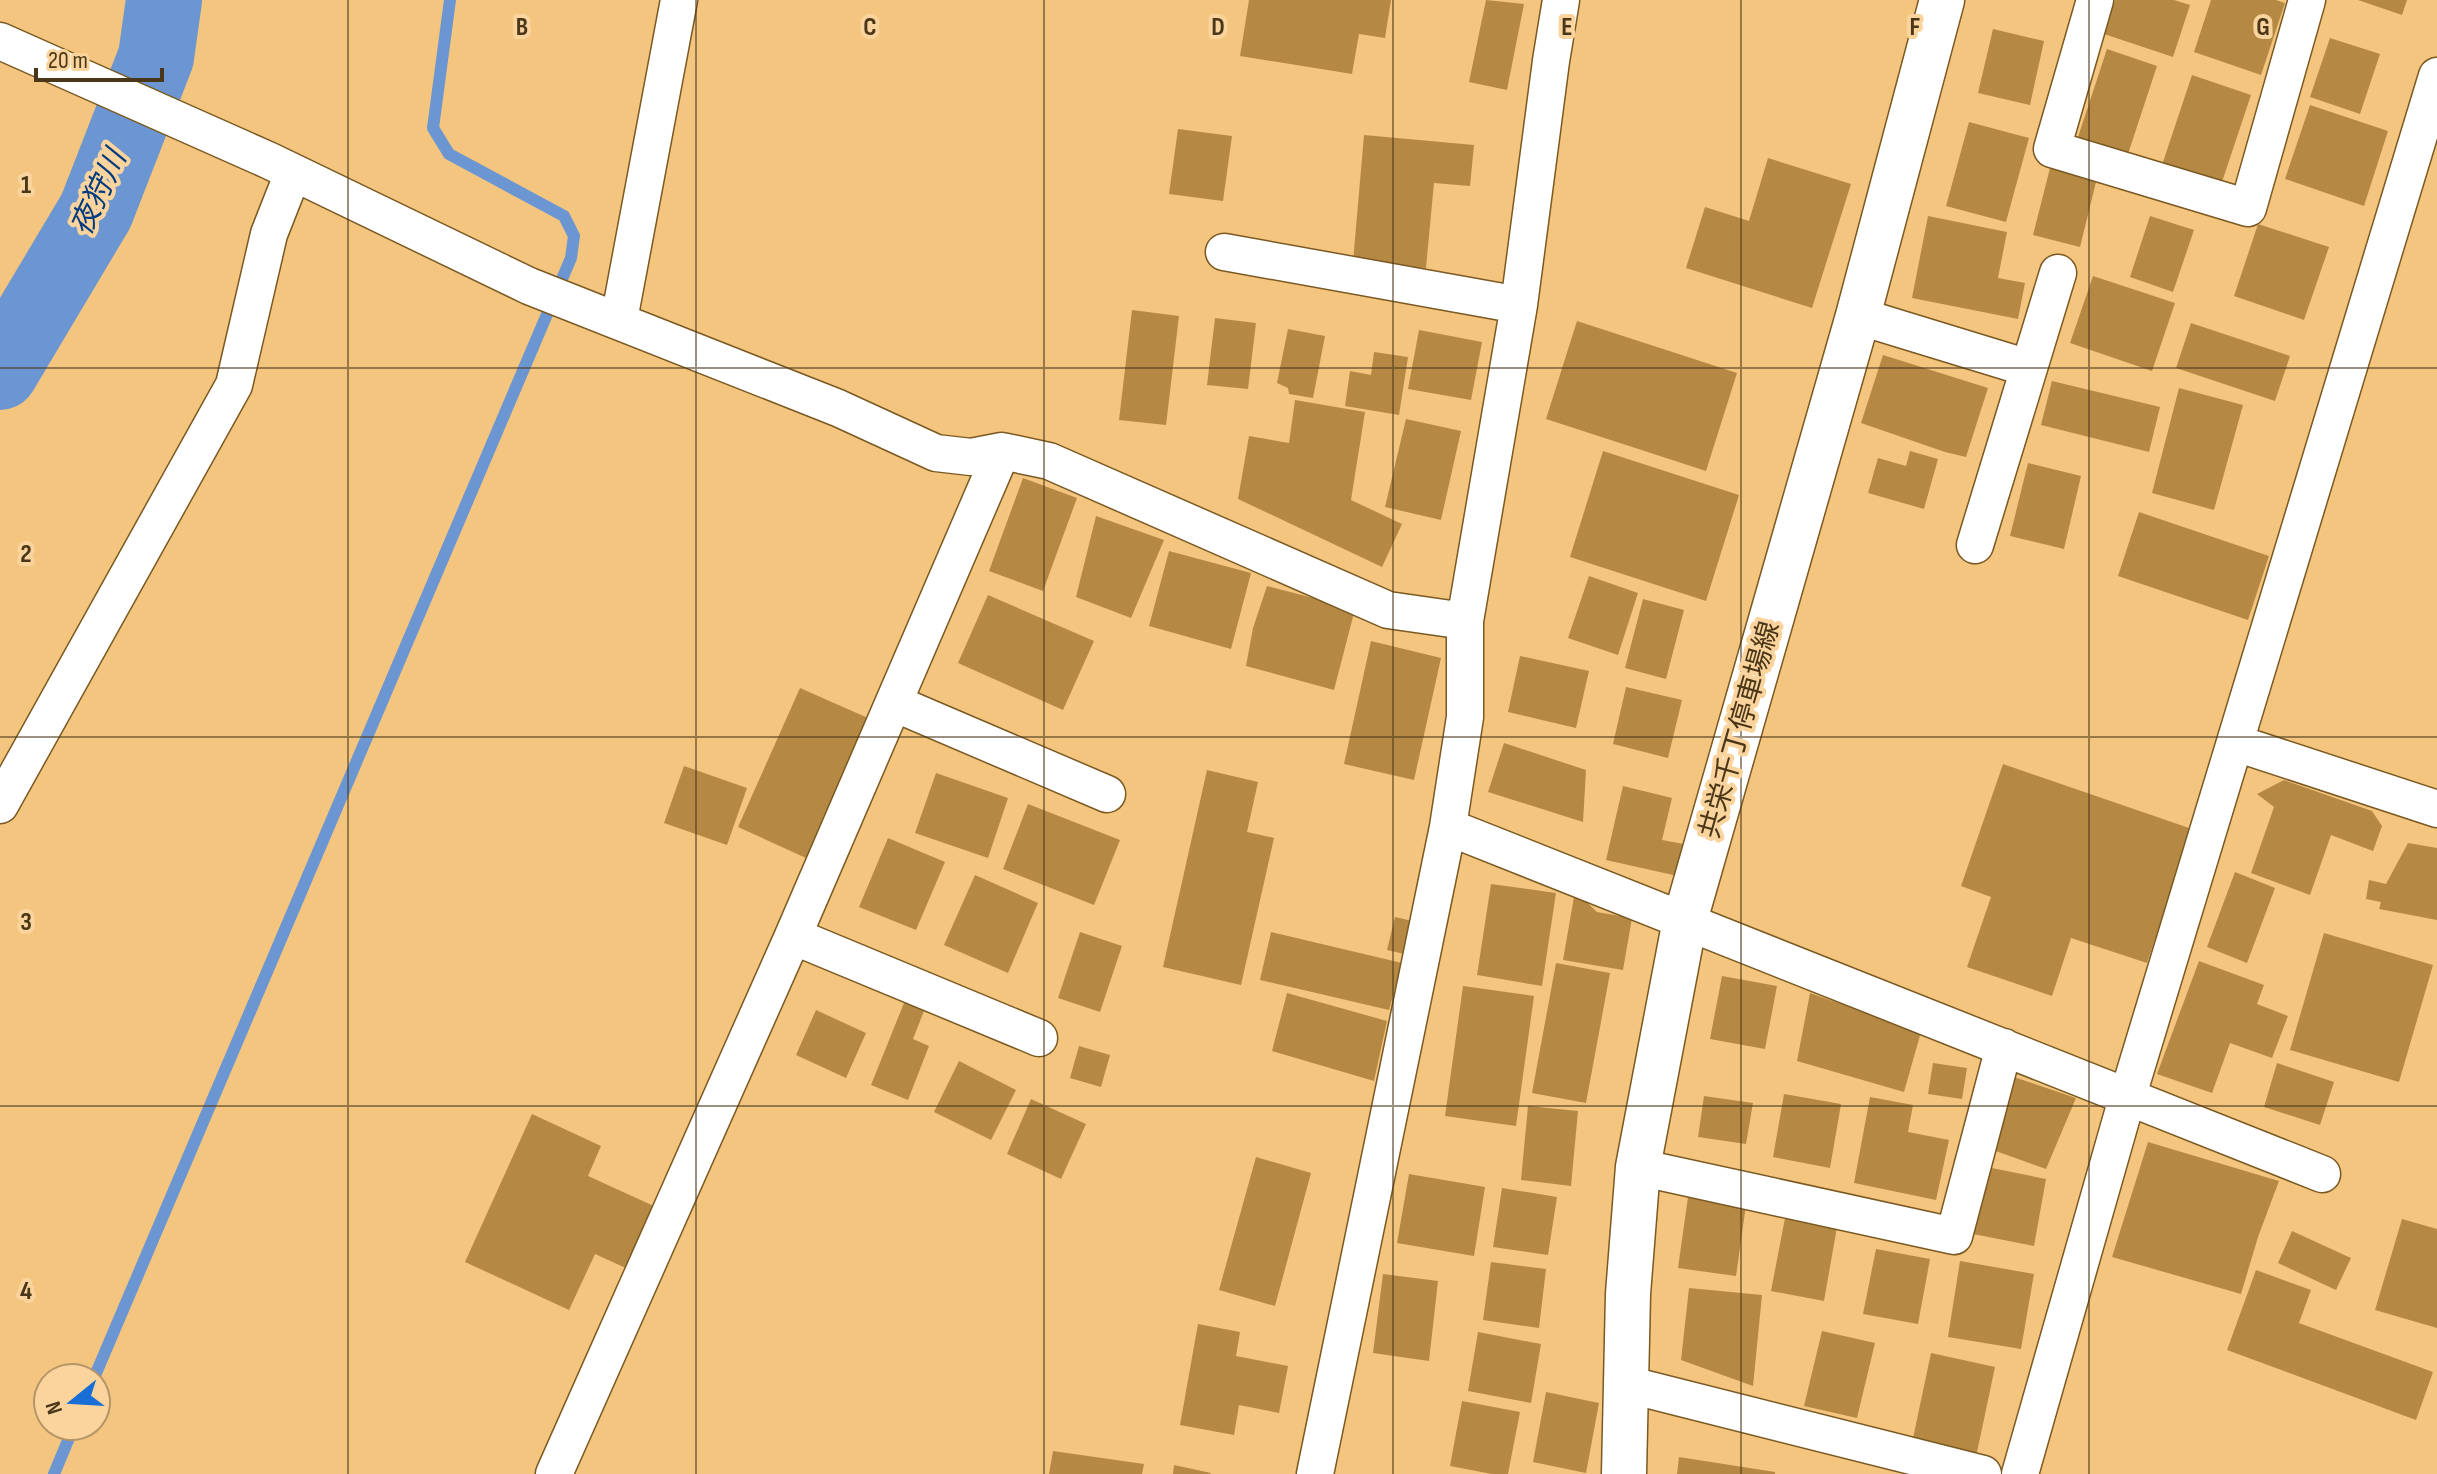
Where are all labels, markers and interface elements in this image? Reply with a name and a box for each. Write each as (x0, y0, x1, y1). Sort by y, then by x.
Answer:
text: B (516, 12, 528, 43)
text: C (863, 12, 877, 43)
text: D (1211, 12, 1225, 43)
text: E (1561, 12, 1573, 43)
text: F (1910, 12, 1921, 43)
text: G (2256, 12, 2270, 43)
scale bar (36, 32, 162, 82)
text: 20 m (48, 46, 88, 75)
water label: 夜狩川 (64, 142, 136, 241)
text: 1 (21, 170, 31, 201)
text: 2 (20, 539, 32, 570)
street label: 共栄千丁停車場線 (1693, 618, 1787, 842)
text: 3 (20, 907, 32, 938)
text: 4 (20, 1276, 32, 1307)
north arrow (32, 1362, 112, 1442)
text: N (40, 1398, 69, 1417)

